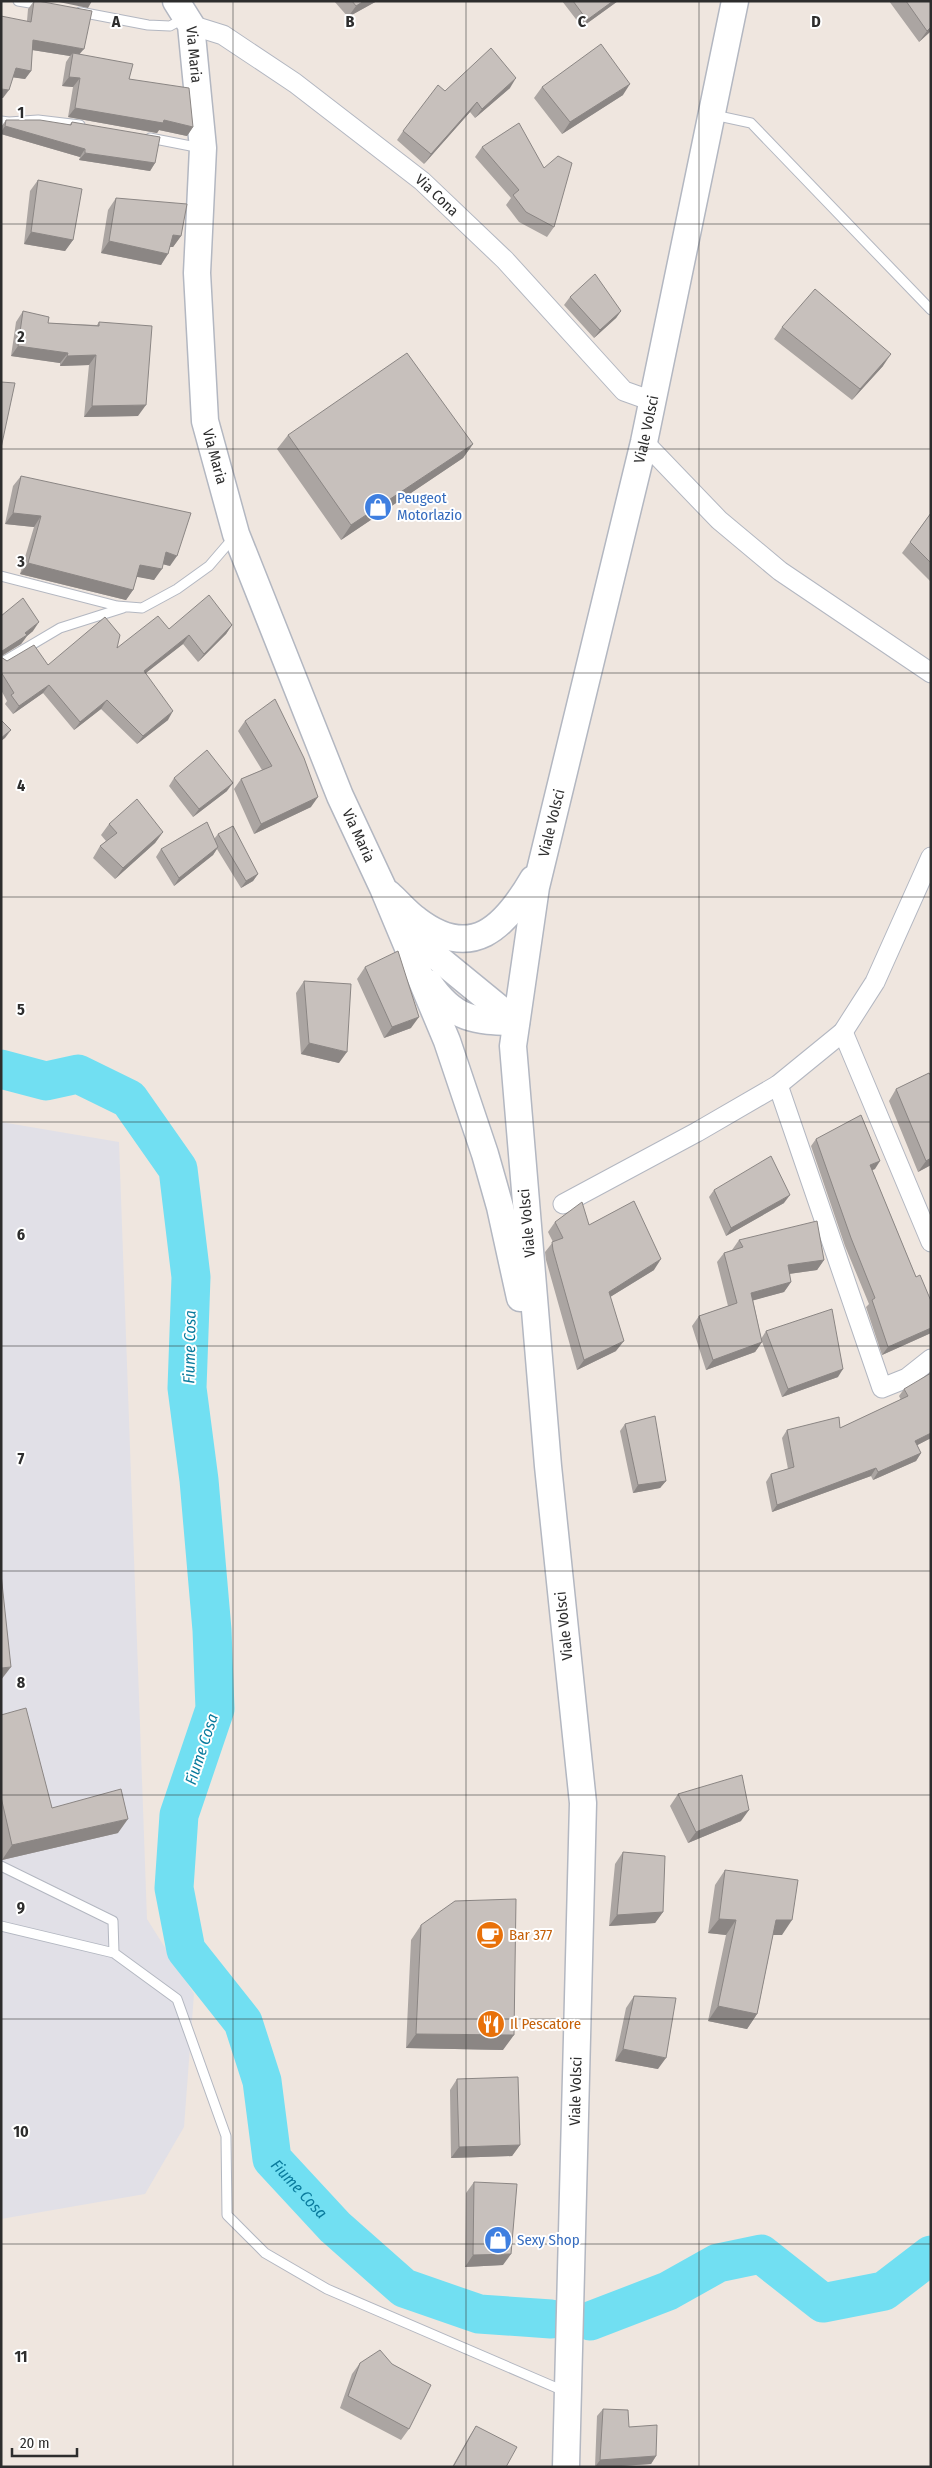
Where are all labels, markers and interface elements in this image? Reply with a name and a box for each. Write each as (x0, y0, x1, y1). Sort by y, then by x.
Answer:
text: A (111, 12, 121, 31)
text: B (346, 12, 355, 31)
text: C (578, 12, 587, 31)
text: D (811, 12, 821, 31)
street label: Via Maria (182, 25, 206, 84)
text: 1 (18, 103, 24, 122)
street label: Via Cona (412, 170, 462, 220)
text: 2 (16, 327, 25, 346)
street label: Viale Volsci (630, 394, 662, 465)
street label: Via Maria (199, 427, 231, 486)
place label: Peugeot Motorlazio (397, 489, 462, 524)
shop icon: Peugeot Motorlazio (363, 492, 393, 522)
text: 3 (16, 552, 25, 571)
text: 4 (17, 776, 25, 795)
street label: Viale Volsci (535, 787, 568, 859)
street label: Via Maria (338, 806, 379, 865)
text: 5 (17, 1000, 25, 1019)
street label: Viale Volsci (515, 1188, 539, 1258)
text: 6 (17, 1225, 25, 1244)
water label: Fiume Cosa (179, 1310, 200, 1384)
text: 7 (18, 1449, 25, 1468)
street label: Viale Volsci (551, 1591, 577, 1661)
text: 8 (17, 1673, 26, 1692)
water label: Fiume Cosa (181, 1711, 222, 1787)
text: 9 (17, 1898, 25, 1917)
cafe icon: Bar 377 (475, 1920, 505, 1950)
place label: Bar 377 (509, 1926, 552, 1944)
restaurant icon: Il Pescatore (476, 2009, 506, 2039)
place label: Il Pescatore (510, 2015, 581, 2033)
street label: Viale Volsci (566, 2056, 586, 2126)
text: 10 (13, 2122, 29, 2141)
water label: Fiume Cosa (267, 2156, 331, 2222)
shop icon: Sexy Shop (483, 2225, 513, 2255)
place label: Sexy Shop (517, 2231, 580, 2249)
text: 11 (14, 2347, 28, 2366)
scale bar (12, 2426, 78, 2458)
text: 20 m (20, 2434, 50, 2452)

